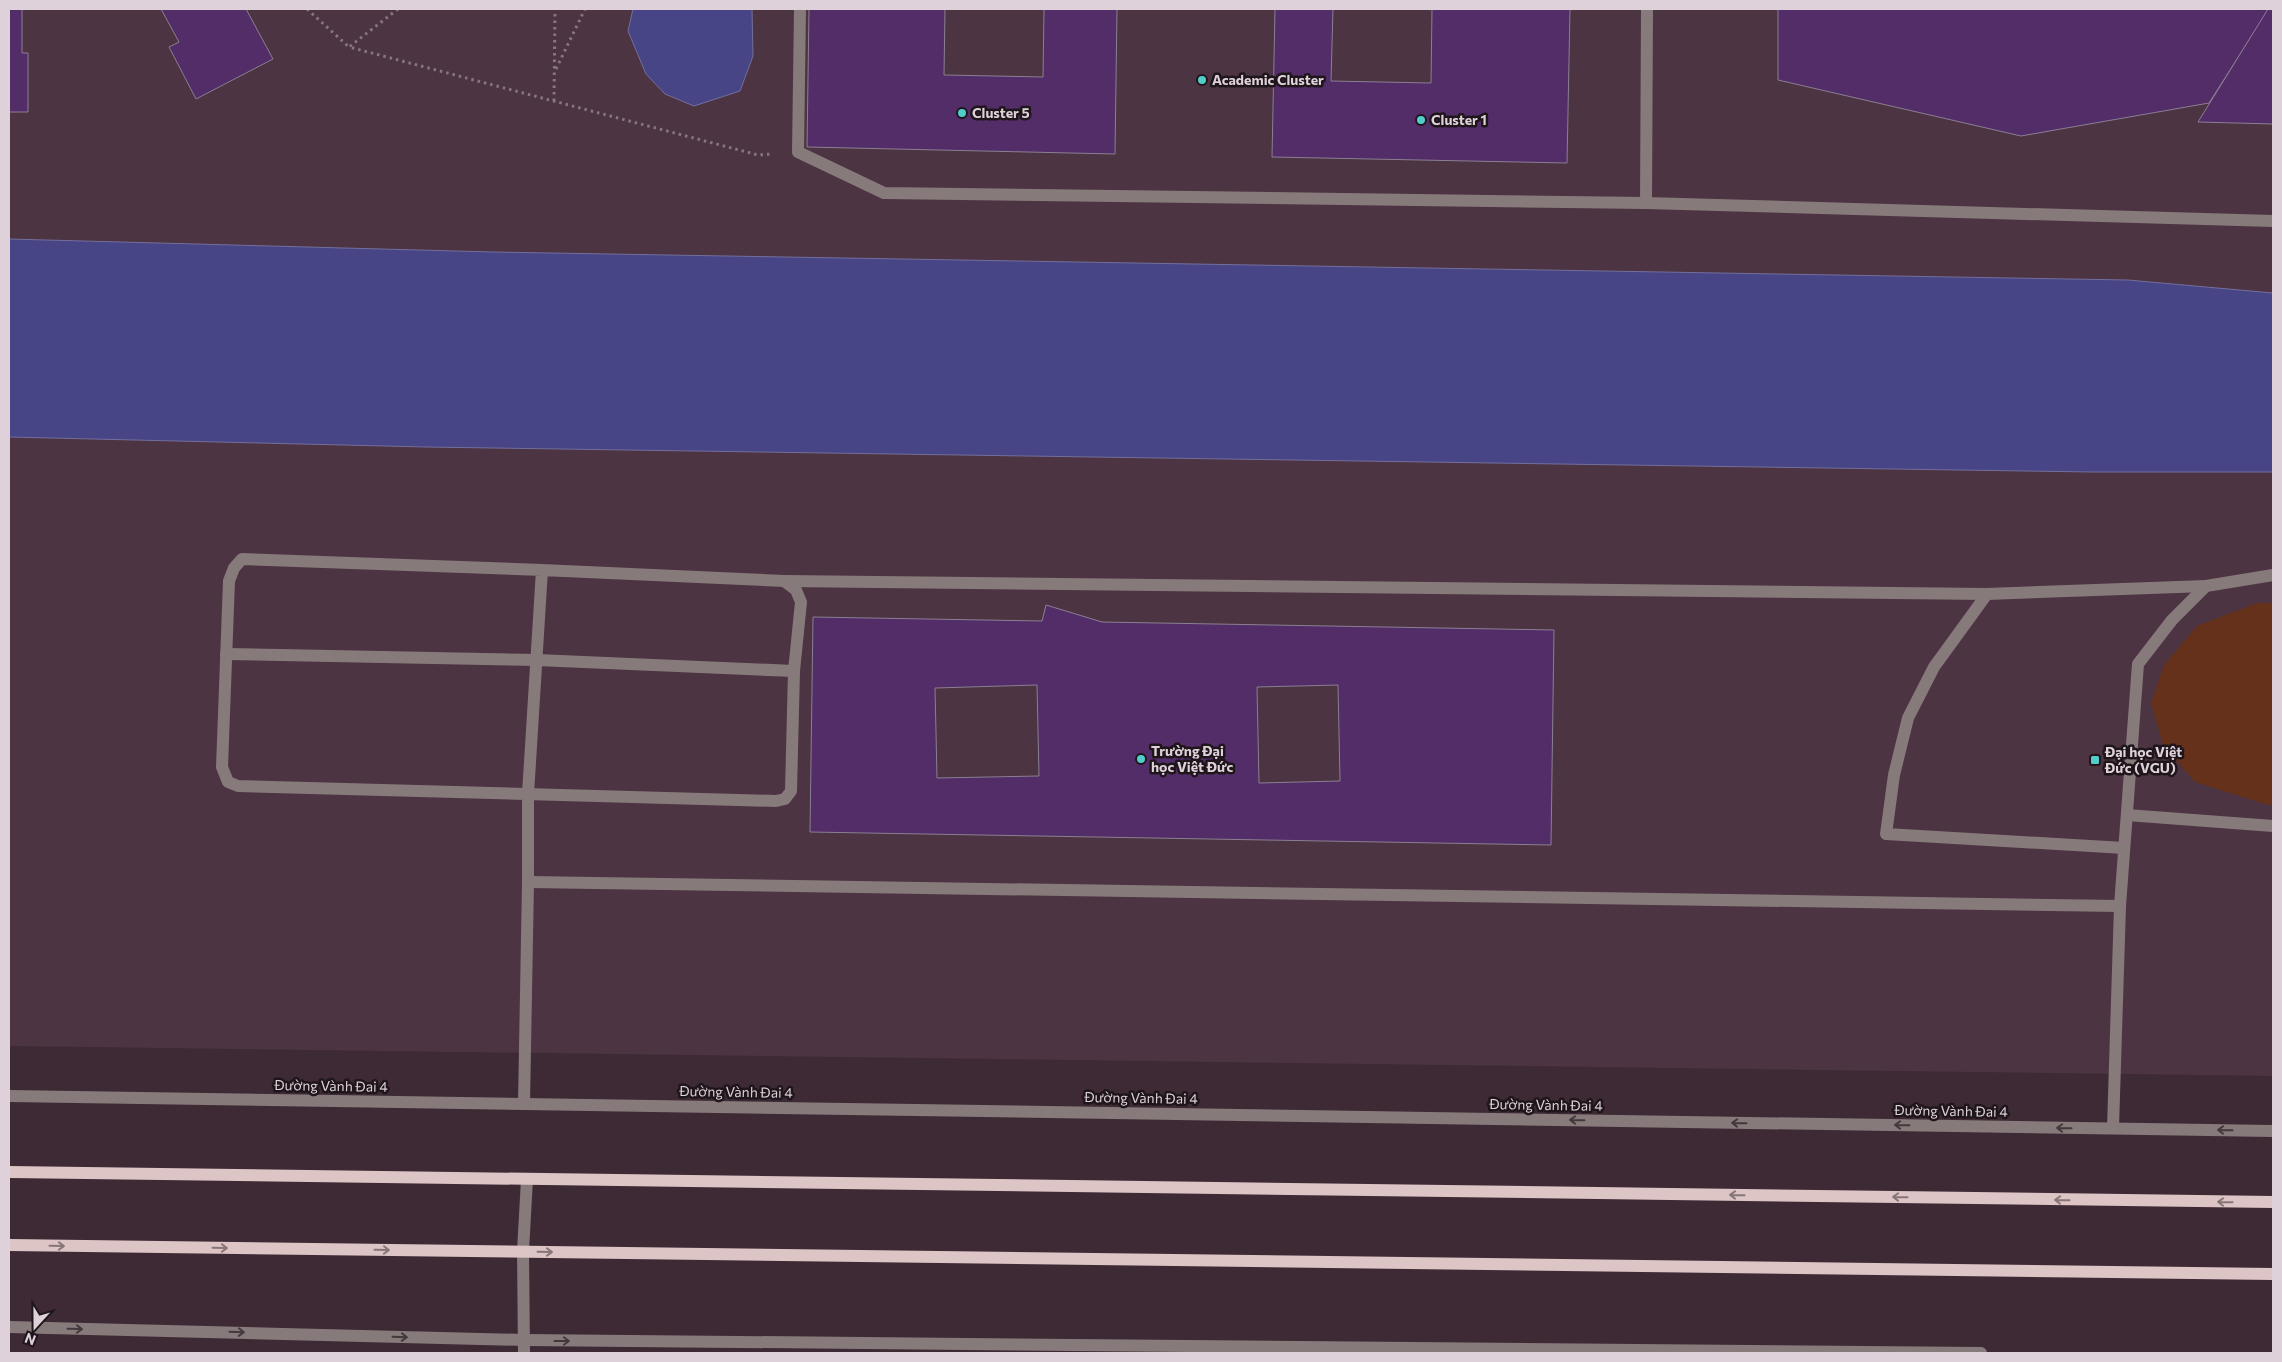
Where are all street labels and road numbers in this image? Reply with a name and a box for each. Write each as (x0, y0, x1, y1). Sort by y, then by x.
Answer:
street label: Đường Vành Đai 4 (273, 1076, 388, 1095)
street label: Đường Vành Đai 4 (678, 1082, 793, 1101)
street label: Đường Vành Đai 4 (1083, 1088, 1198, 1107)
street label: Đường Vành Đai 4 (1488, 1095, 1603, 1114)
street label: Đường Vành Đai 4 (1893, 1101, 2008, 1120)

